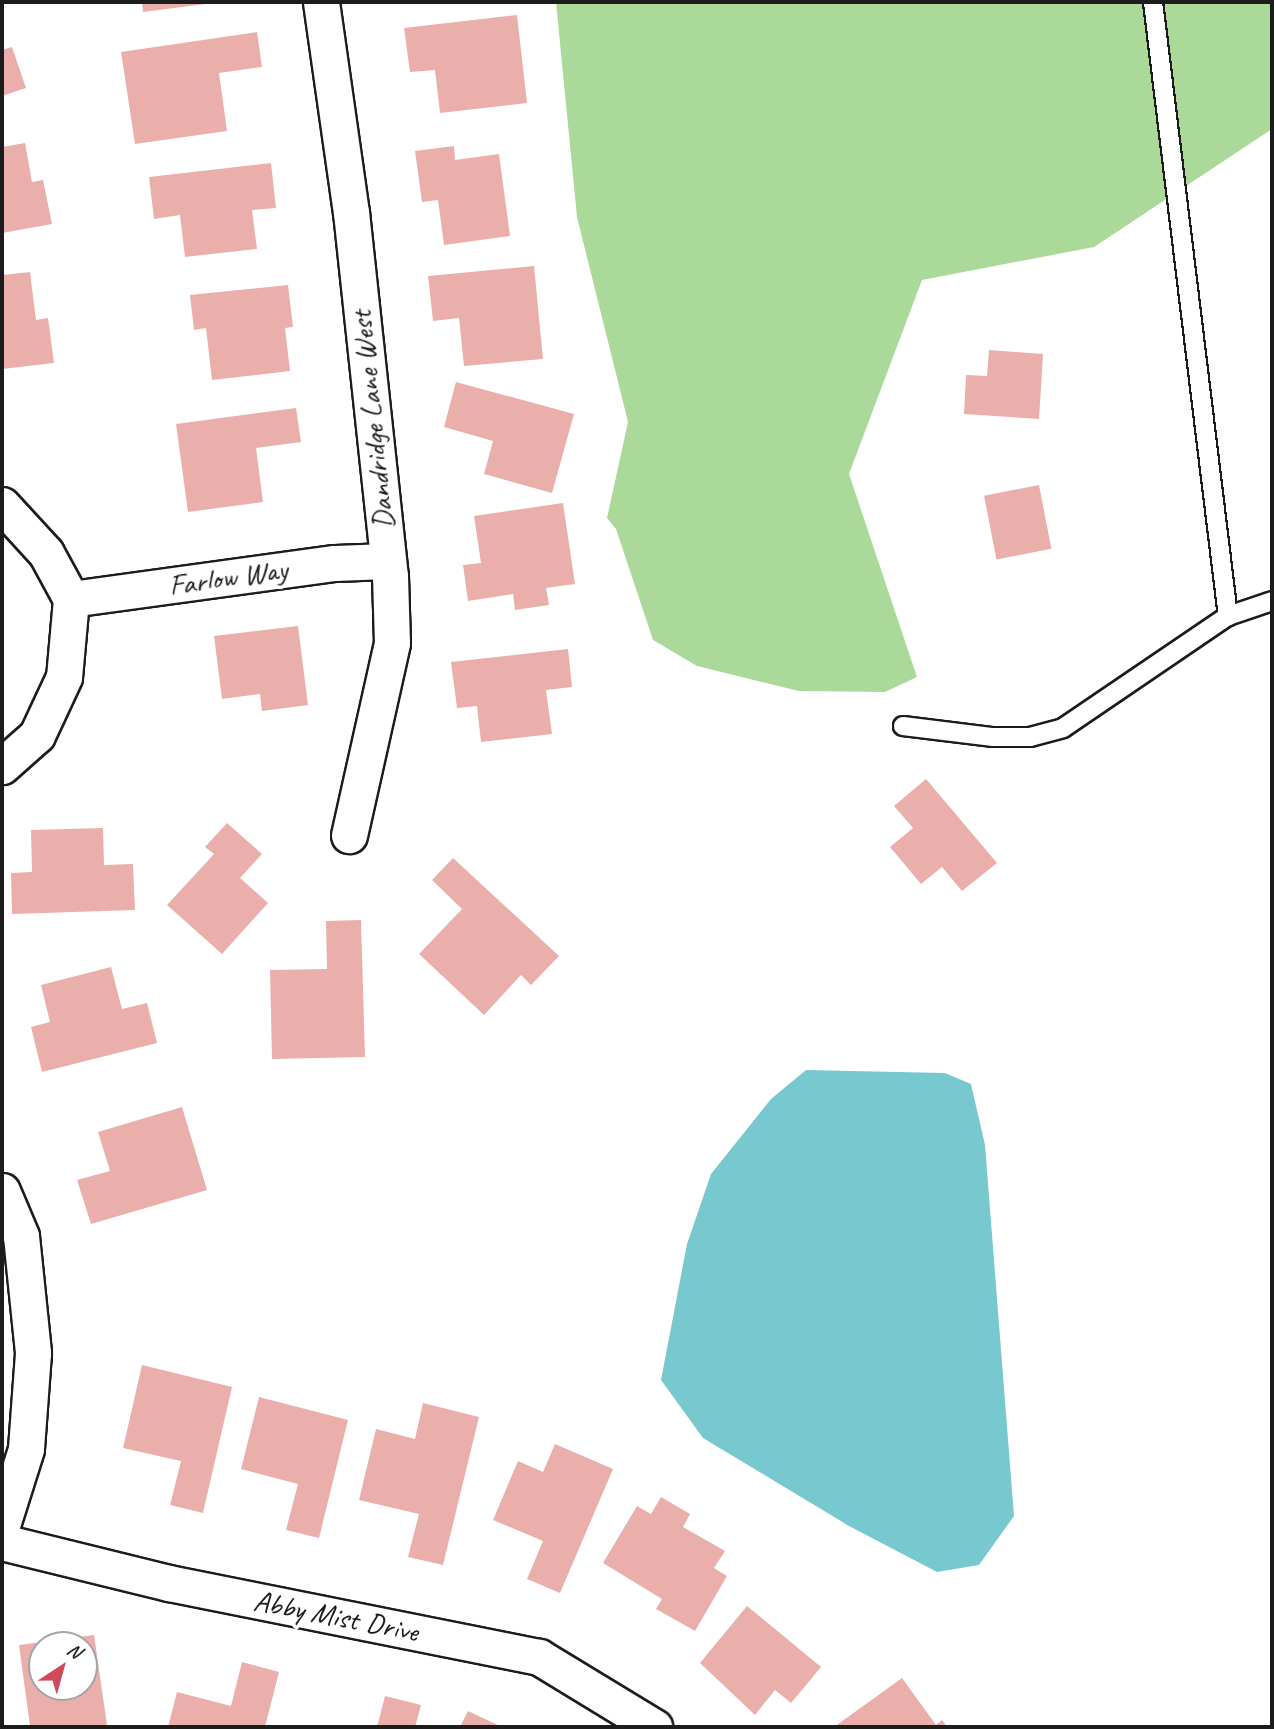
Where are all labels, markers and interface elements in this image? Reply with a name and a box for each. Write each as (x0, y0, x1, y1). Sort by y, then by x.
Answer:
street label: Dandridge Lane West (343, 309, 401, 531)
street label: Farlow Way (166, 551, 290, 603)
street label: Abby Mist Drive (250, 1582, 422, 1650)
north arrow (28, 1631, 98, 1701)
text: N (62, 1637, 86, 1664)

